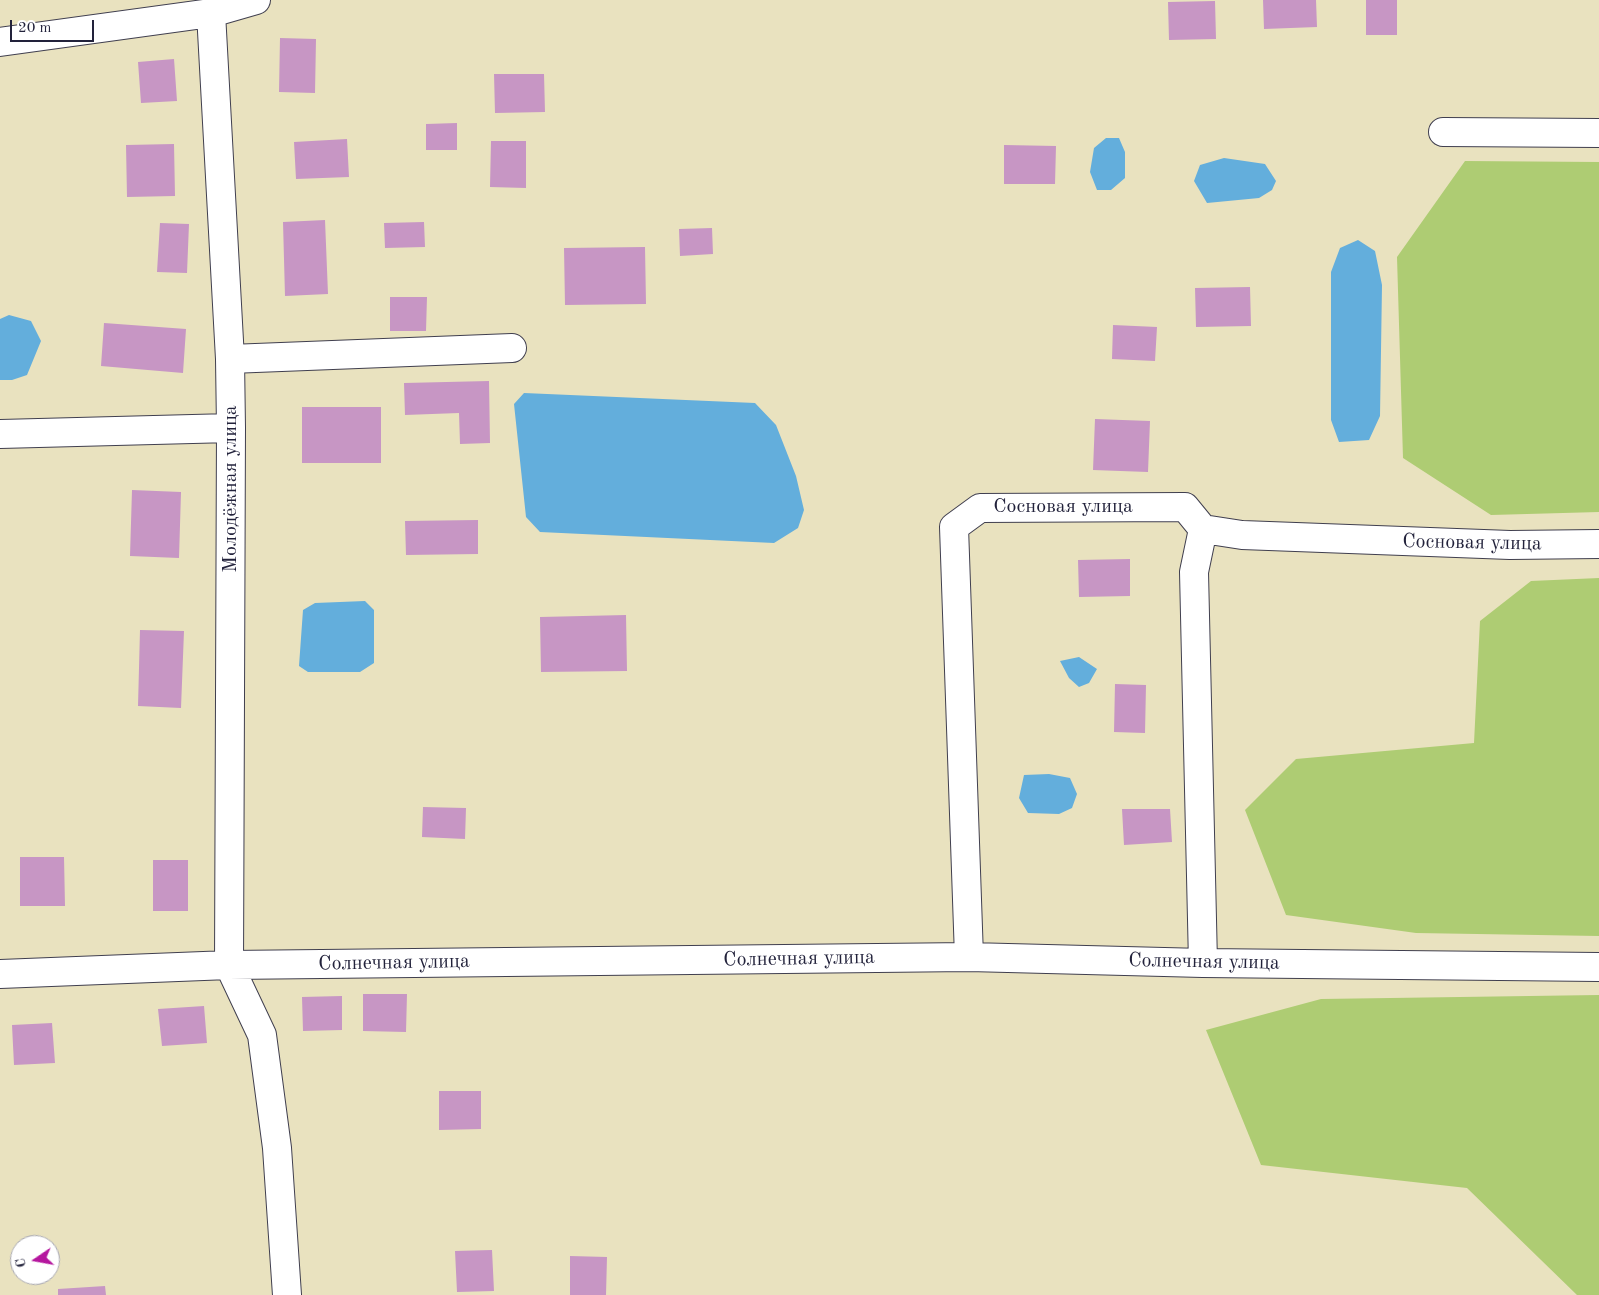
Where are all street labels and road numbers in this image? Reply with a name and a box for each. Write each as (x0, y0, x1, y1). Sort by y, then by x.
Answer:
street label: Молодёжная улица (219, 405, 243, 573)
street label: Сосновая улица (993, 495, 1133, 519)
street label: Сосновая улица (1402, 530, 1542, 556)
street label: Солнечная улица (723, 946, 875, 972)
street label: Солнечная улица (1128, 949, 1280, 975)
street label: Солнечная улица (318, 950, 470, 976)

